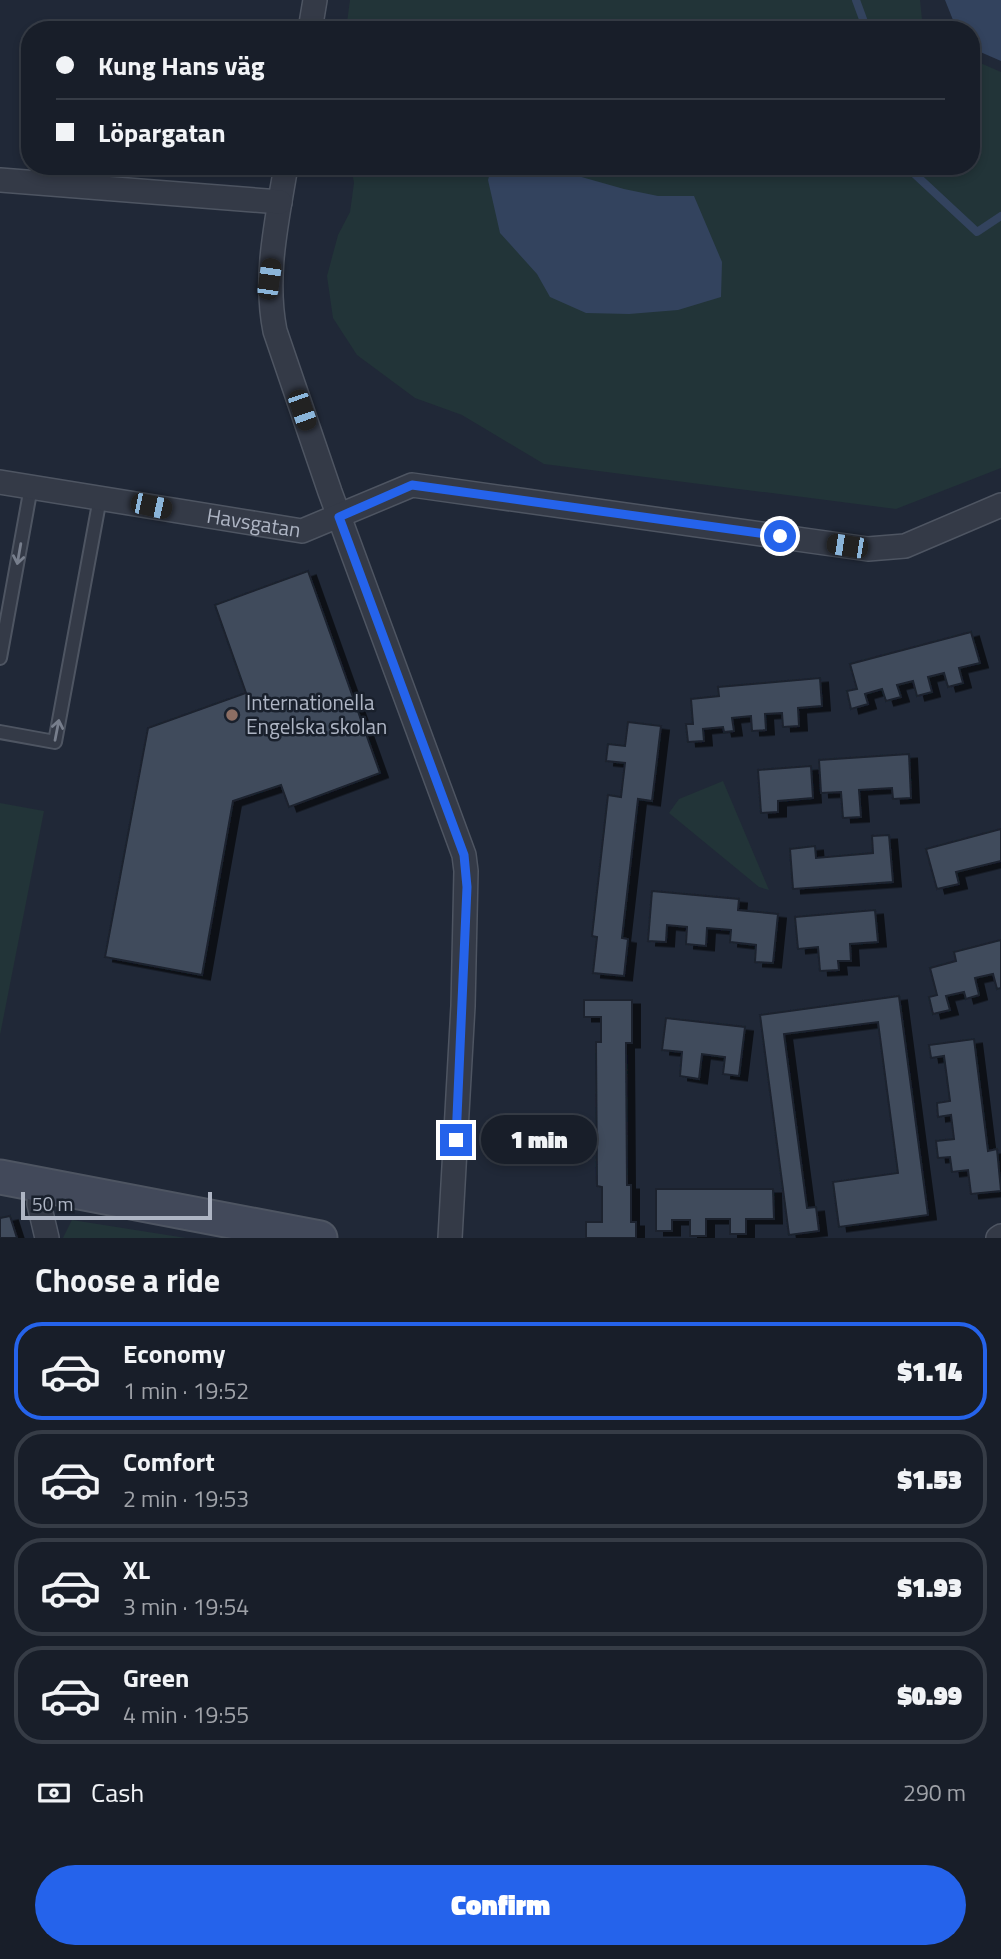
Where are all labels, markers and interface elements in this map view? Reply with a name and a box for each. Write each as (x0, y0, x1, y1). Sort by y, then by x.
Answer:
text: Kung Hans väg (98, 46, 265, 85)
text: Löpargatan (98, 113, 226, 152)
car (256, 257, 283, 301)
car (286, 387, 319, 433)
car (129, 491, 174, 521)
street label: Havsgatan (205, 499, 303, 546)
route start (764, 520, 796, 552)
car (825, 532, 870, 560)
one-way arrow (12, 542, 25, 565)
place label: Internationella Engelska skolan (246, 686, 387, 742)
marker: Internationella Engelska skolan (224, 707, 240, 723)
one-way arrow (51, 719, 65, 742)
callout: 1 min (480, 1116, 596, 1164)
text: 1 min (510, 1122, 568, 1157)
route end (440, 1124, 472, 1156)
scale bar (21, 1189, 212, 1221)
text: 50 m (32, 1189, 73, 1218)
text: Choose a ride (35, 1256, 220, 1304)
text: Economy (123, 1334, 225, 1373)
icon: car (39, 1340, 102, 1403)
text: $1.14 (897, 1352, 962, 1391)
text: 1 min · 19:52 (123, 1373, 249, 1408)
text: Comfort (123, 1442, 215, 1481)
icon: car (39, 1448, 102, 1511)
text: $1.53 (897, 1460, 962, 1499)
text: 2 min · 19:53 (123, 1481, 249, 1516)
text: XL (123, 1550, 150, 1589)
icon: car (39, 1556, 102, 1619)
text: $1.93 (897, 1568, 962, 1607)
text: 3 min · 19:54 (123, 1589, 249, 1624)
text: Green (123, 1658, 189, 1697)
icon: car (39, 1664, 102, 1727)
text: $0.99 (897, 1676, 962, 1715)
text: 4 min · 19:55 (123, 1697, 249, 1732)
text: Cash (91, 1773, 144, 1812)
icon: cash (35, 1774, 73, 1812)
text: 290 m (903, 1775, 966, 1810)
button: Confirm (35, 1865, 966, 1945)

